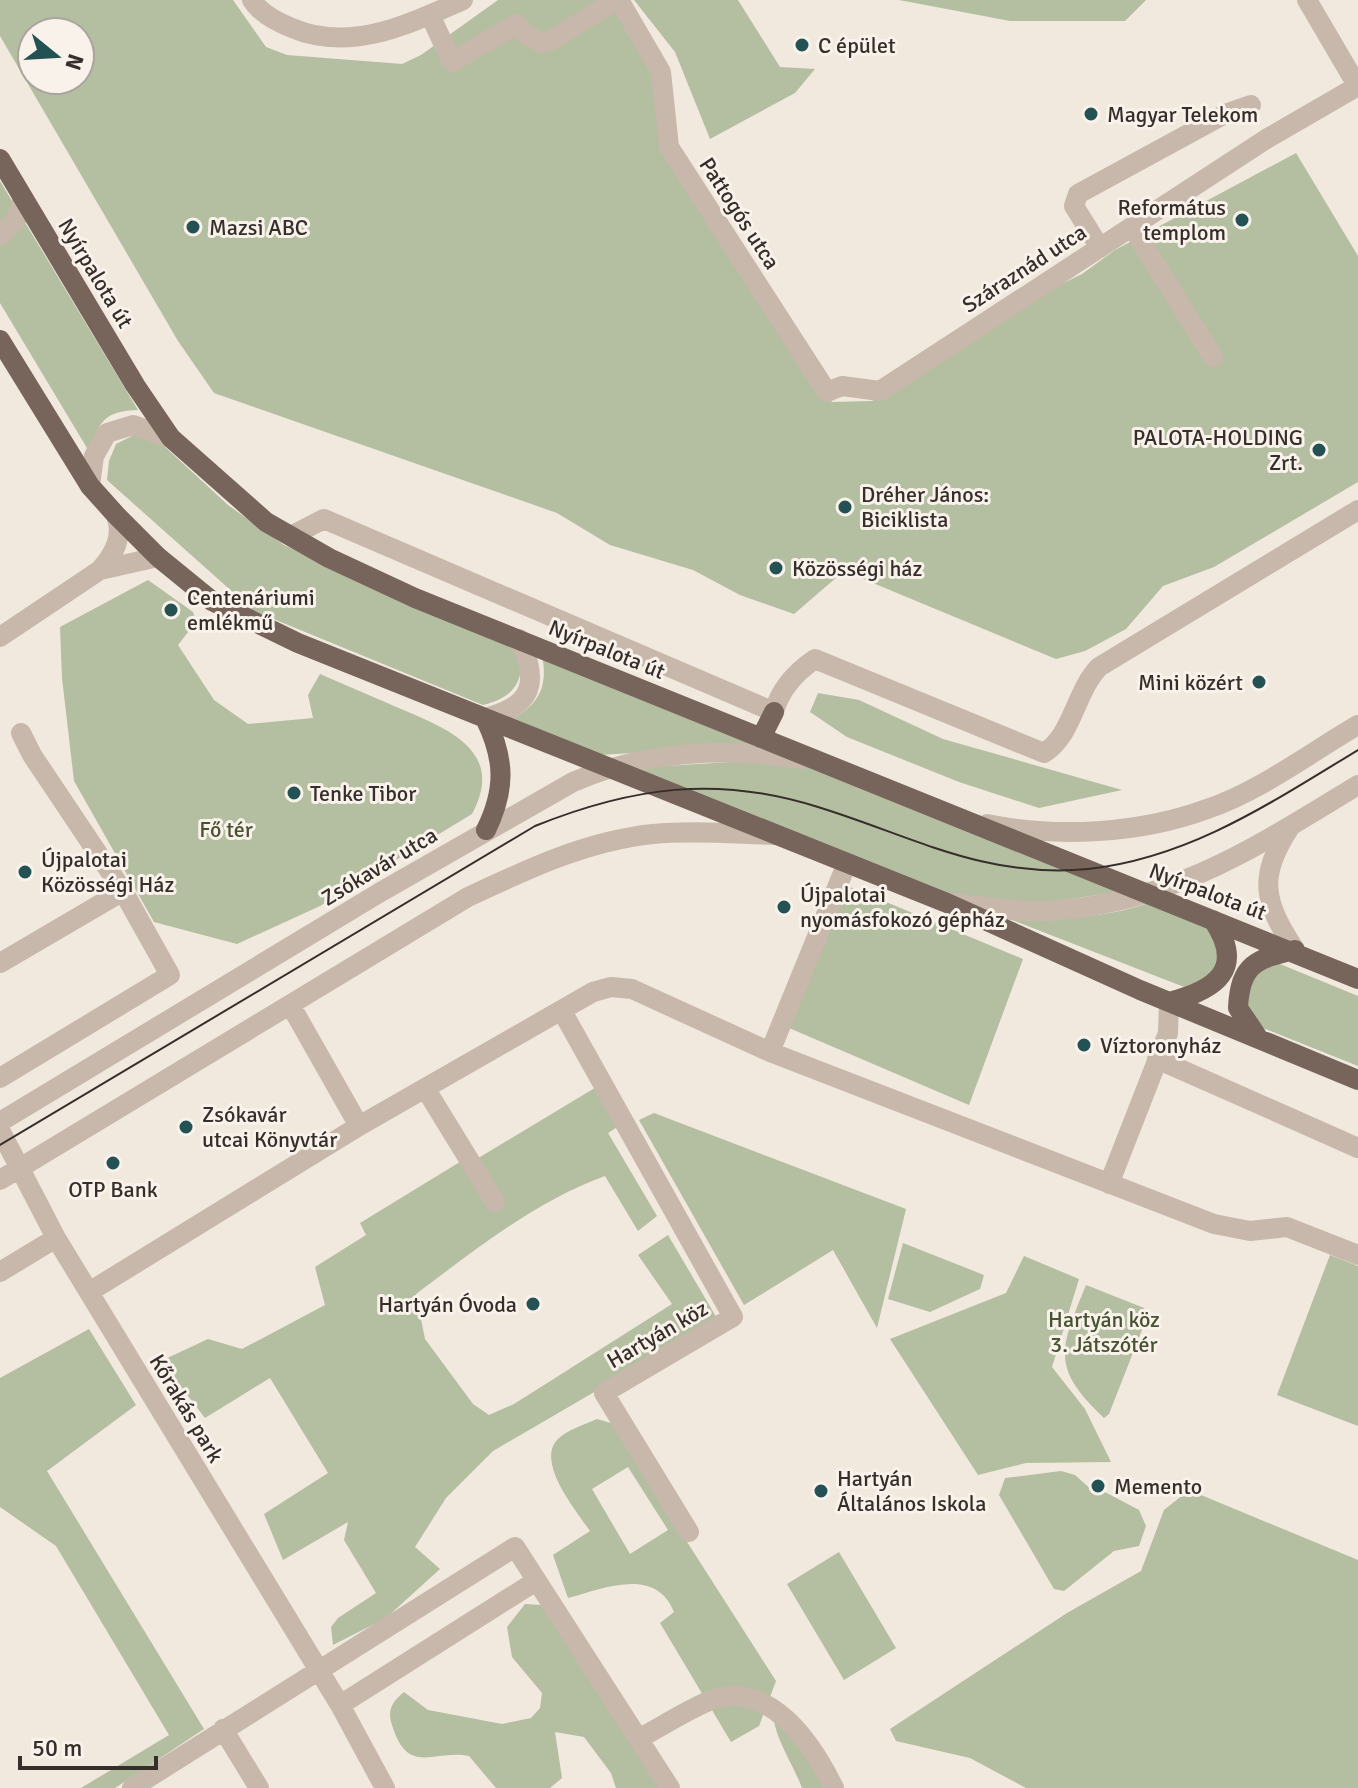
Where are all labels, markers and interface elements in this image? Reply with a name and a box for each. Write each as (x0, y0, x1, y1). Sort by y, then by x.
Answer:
north arrow (16, 16, 96, 96)
place label: C épület (818, 32, 896, 59)
marker: C épület (793, 36, 811, 54)
text: N (59, 51, 90, 73)
place label: Magyar Telekom (1107, 101, 1258, 128)
marker: Magyar Telekom (1082, 105, 1100, 123)
street label: Pattogós utca (693, 152, 786, 274)
place label: Református templom (1118, 194, 1226, 246)
marker: Református templom (1233, 211, 1251, 229)
street label: Nyírpalota út (52, 213, 139, 333)
place label: Mazsi ABC (209, 214, 308, 241)
marker: Mazsi ABC (184, 218, 202, 236)
street label: Száraznád utca (957, 218, 1091, 319)
place label: PALOTA-HOLDING Zrt. (1133, 424, 1303, 476)
marker: PALOTA-HOLDING Zrt. (1310, 441, 1328, 459)
place label: Dréher János: Biciklista (861, 481, 989, 533)
marker: Dréher János: Biciklista (836, 498, 854, 516)
place label: Közösségi ház (792, 555, 923, 582)
marker: Közösségi ház (767, 559, 785, 577)
place label: Centenáriumi emlékmű (187, 584, 315, 636)
marker: Centenáriumi emlékmű (162, 601, 180, 619)
street label: Nyírpalota út (545, 614, 669, 685)
place label: Mini közért (1138, 669, 1243, 696)
marker: Mini közért (1250, 673, 1268, 691)
place label: Tenke Tibor (310, 780, 416, 807)
marker: Tenke Tibor (285, 784, 303, 802)
park label: Fő tér (199, 816, 253, 843)
street label: Zsókavár utca (316, 821, 442, 912)
place label: Újpalotai Közösségi Ház (41, 846, 174, 898)
street label: Nyírpalota út (1145, 857, 1270, 926)
marker: Újpalotai Közösségi Ház (16, 863, 34, 881)
place label: Újpalotai nyomásfokozó gépház (800, 881, 1005, 933)
marker: Újpalotai nyomásfokozó gépház (775, 898, 793, 916)
place label: Víztoronyház (1100, 1032, 1222, 1059)
marker: Víztoronyház (1075, 1036, 1093, 1054)
place label: Zsókavár utcai Könyvtár (202, 1101, 337, 1153)
marker: Zsókavár utcai Könyvtár (177, 1118, 195, 1136)
marker: OTP Bank (104, 1154, 122, 1172)
place label: OTP Bank (68, 1176, 158, 1203)
place label: Hartyán Óvoda (378, 1291, 517, 1318)
marker: Hartyán Óvoda (524, 1295, 542, 1313)
street label: Hartyán köz (602, 1295, 713, 1374)
park label: Hartyán köz 3. Játszótér (1048, 1306, 1160, 1358)
street label: Kőrakás park (144, 1349, 230, 1467)
place label: Hartyán Általános Iskola (837, 1465, 987, 1517)
place label: Memento (1114, 1473, 1202, 1500)
marker: Memento (1089, 1477, 1107, 1495)
marker: Hartyán Általános Iskola (812, 1482, 830, 1500)
scale bar (20, 1720, 156, 1770)
text: 50 m (32, 1733, 82, 1763)

